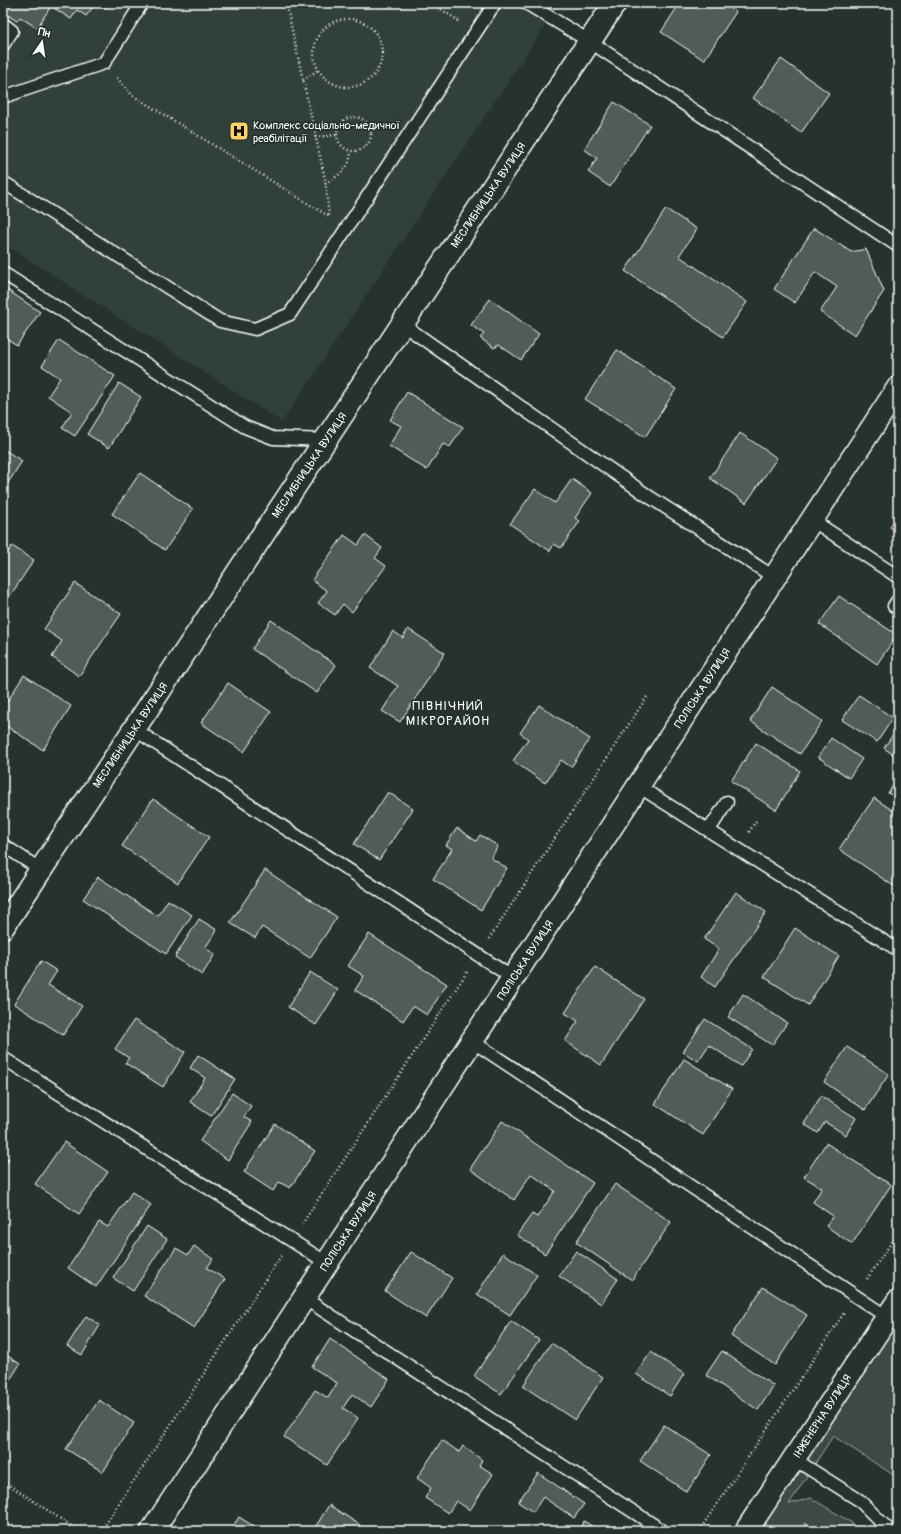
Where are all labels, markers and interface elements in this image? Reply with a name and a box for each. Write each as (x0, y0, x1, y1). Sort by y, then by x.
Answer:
north arrow (22, 22, 62, 62)
text: Пн (37, 25, 52, 41)
place label: Комплекс соціально-медичної реабілітації (253, 119, 400, 145)
hospital icon: Комплекс соціально-медичної реабілітації (228, 120, 250, 142)
street label: МЕСЛИБНИЦЬКА ВУЛИЦЯ (448, 140, 529, 250)
street label: МЕСЛИБНИЦЬКА ВУЛИЦЯ (269, 410, 350, 520)
street label: ПОЛІСЬКА ВУЛИЦЯ (672, 646, 733, 731)
street label: МЕСЛИБНИЦЬКА ВУЛИЦЯ (90, 680, 171, 790)
district label: ПІВНІЧНИЙ МІКРОРАЙОН (406, 698, 490, 729)
street label: ПОЛІСЬКА ВУЛИЦЯ (495, 918, 556, 1003)
street label: ПОЛІСЬКА ВУЛИЦЯ (318, 1189, 379, 1274)
street label: ІНЖЕНЕРНА ВУЛИЦЯ (790, 1372, 854, 1461)

